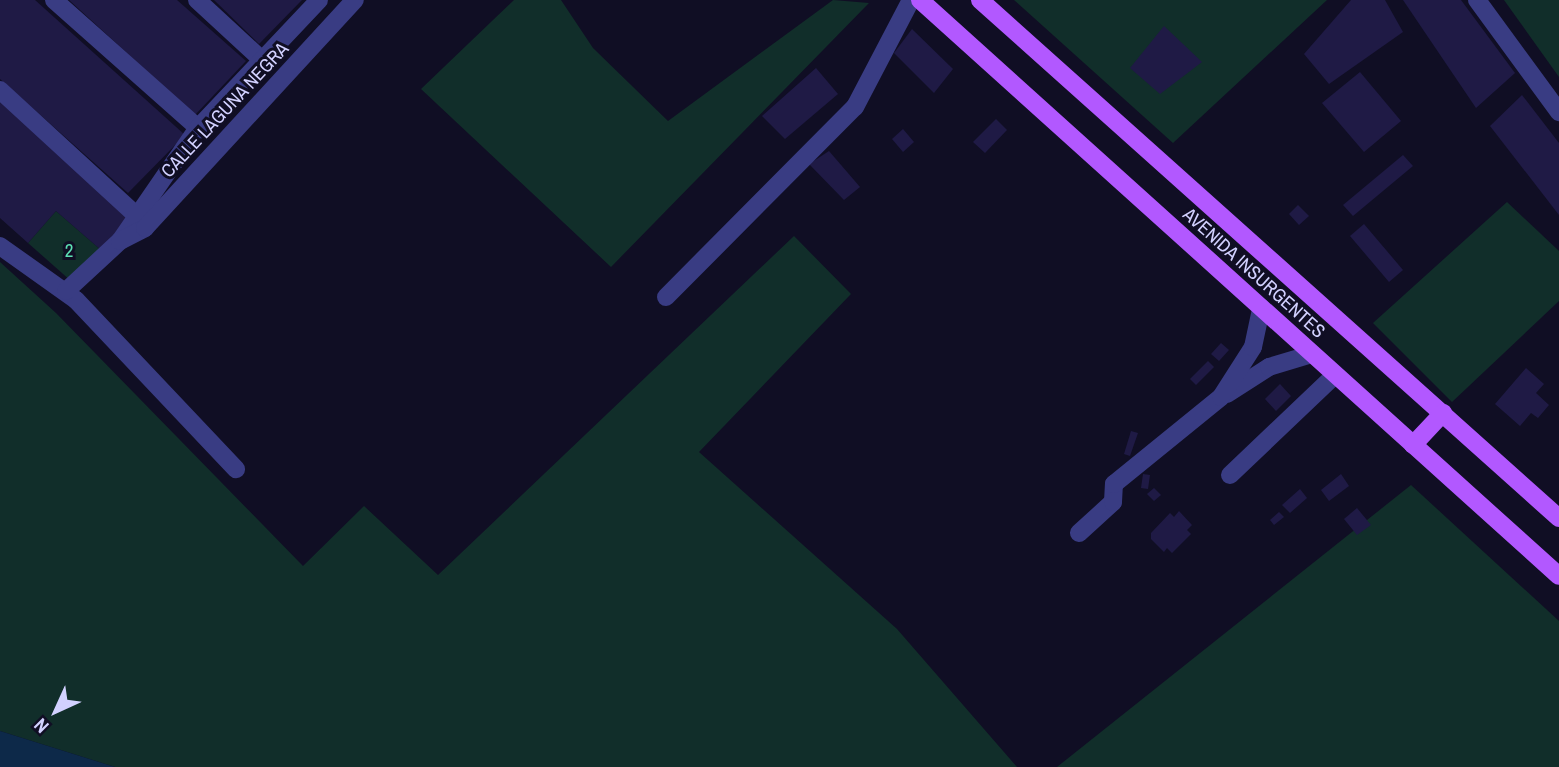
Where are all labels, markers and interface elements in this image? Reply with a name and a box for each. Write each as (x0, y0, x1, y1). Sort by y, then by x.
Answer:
street label: CALLE LAGUNA NEGRA (156, 37, 294, 183)
street label: AVENIDA INSURGENTES (1178, 203, 1330, 343)
park label: 2 (65, 240, 73, 262)
north arrow (21, 676, 91, 746)
text: N (28, 713, 54, 739)

